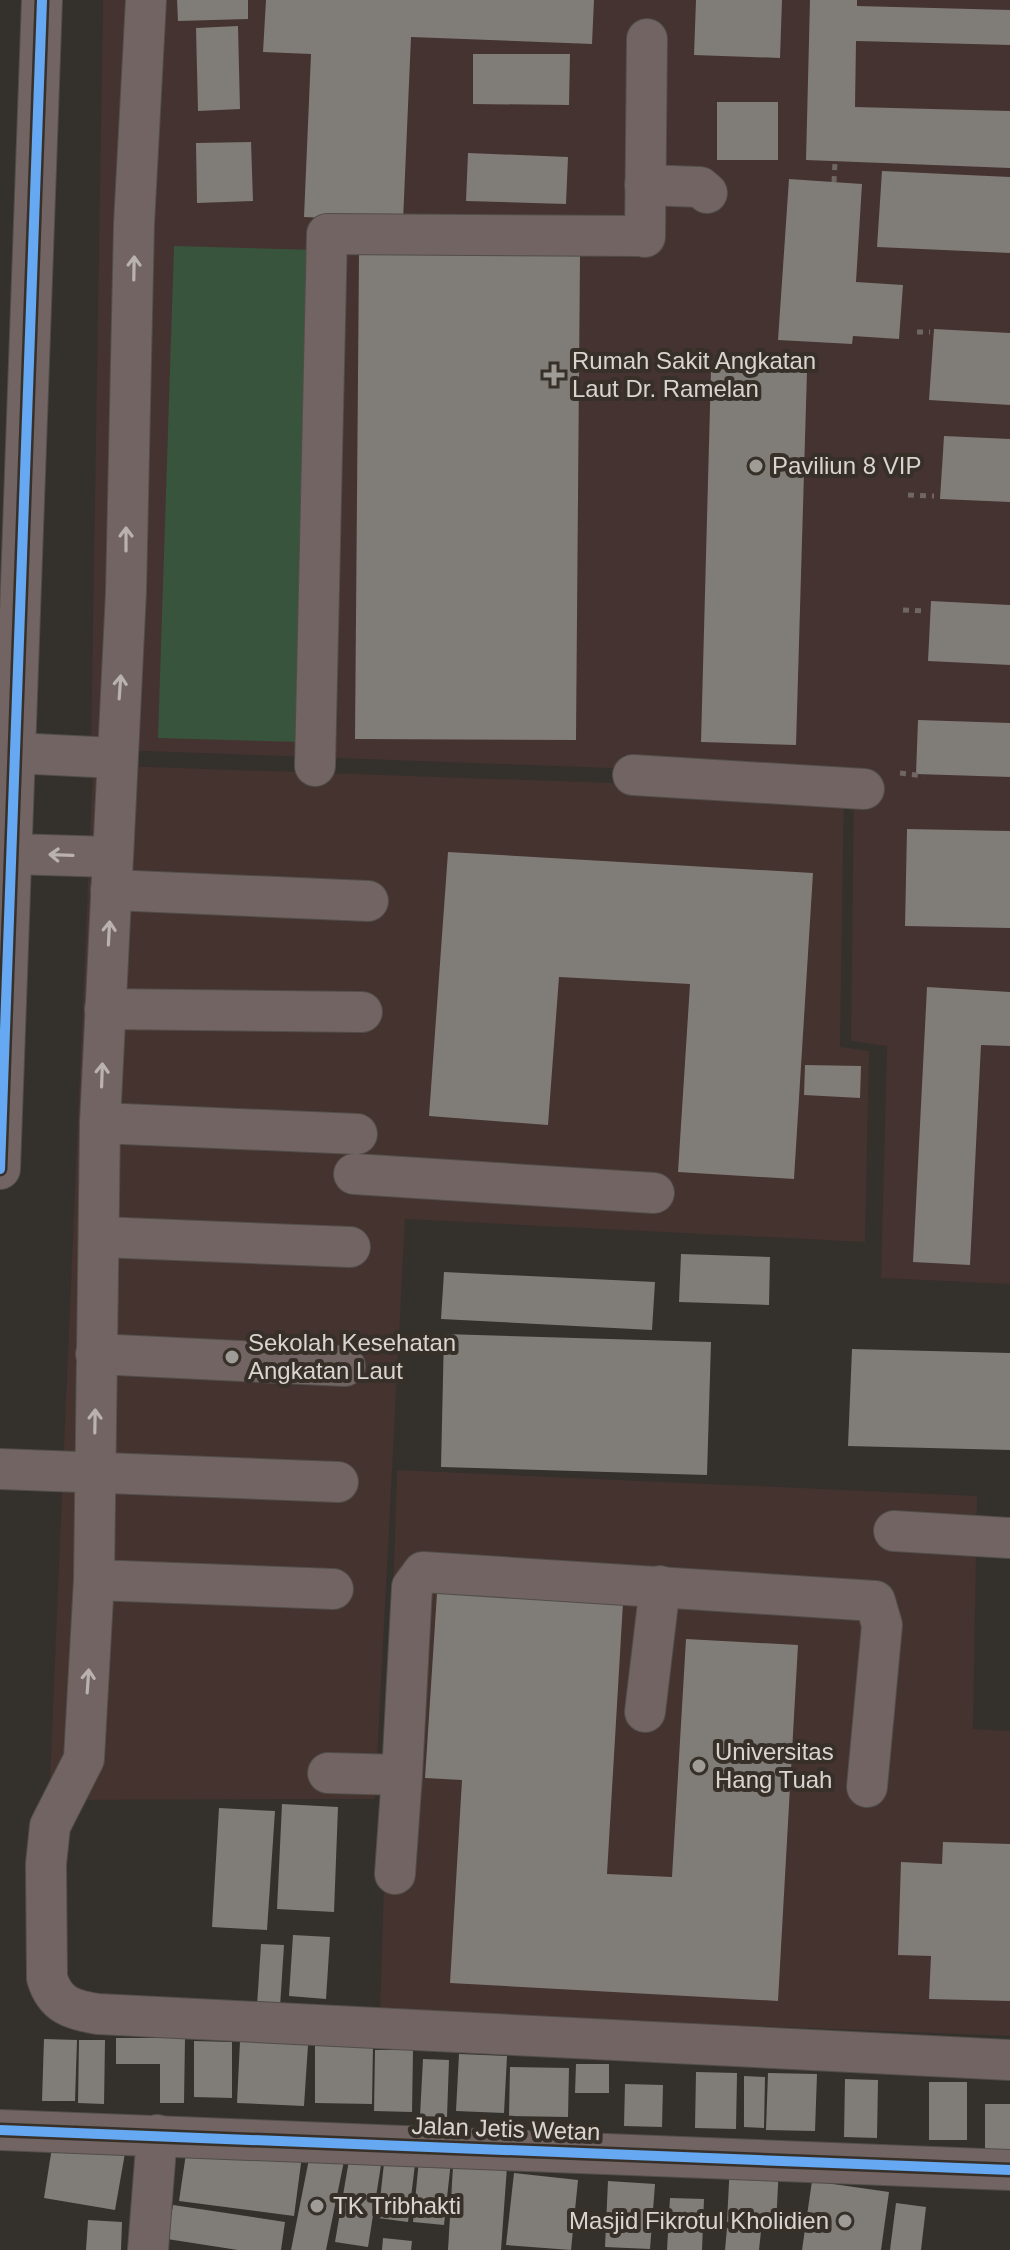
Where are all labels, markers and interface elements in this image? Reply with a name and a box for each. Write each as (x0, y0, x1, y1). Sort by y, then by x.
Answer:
one-way arrow (126, 255, 141, 282)
place label: Rumah Sakit Angkatan Laut Dr. Ramelan (572, 347, 816, 402)
marker: Rumah Sakit Angkatan Laut Dr. Ramelan (543, 364, 565, 386)
place label: Paviliun 8 VIP (772, 452, 921, 479)
marker: Paviliun 8 VIP (747, 457, 765, 475)
one-way arrow (118, 526, 134, 553)
one-way arrow (113, 674, 128, 701)
one-way arrow (48, 848, 75, 863)
one-way arrow (101, 920, 116, 947)
one-way arrow (94, 1062, 109, 1089)
place label: Sekolah Kesehatan Angkatan Laut (248, 1329, 456, 1384)
marker: Sekolah Kesehatan Angkatan Laut (223, 1348, 241, 1366)
one-way arrow (87, 1408, 103, 1435)
one-way arrow (80, 1668, 95, 1695)
place label: Universitas Hang Tuah (715, 1738, 834, 1793)
marker: Universitas Hang Tuah (690, 1757, 708, 1775)
street label: Jalan Jetis Wetan (411, 2112, 601, 2145)
place label: TK Tribhakti (333, 2192, 461, 2219)
marker: TK Tribhakti (308, 2197, 326, 2215)
place label: Masjid Fikrotul Kholidien (569, 2207, 829, 2234)
marker: Masjid Fikrotul Kholidien (836, 2212, 854, 2230)

